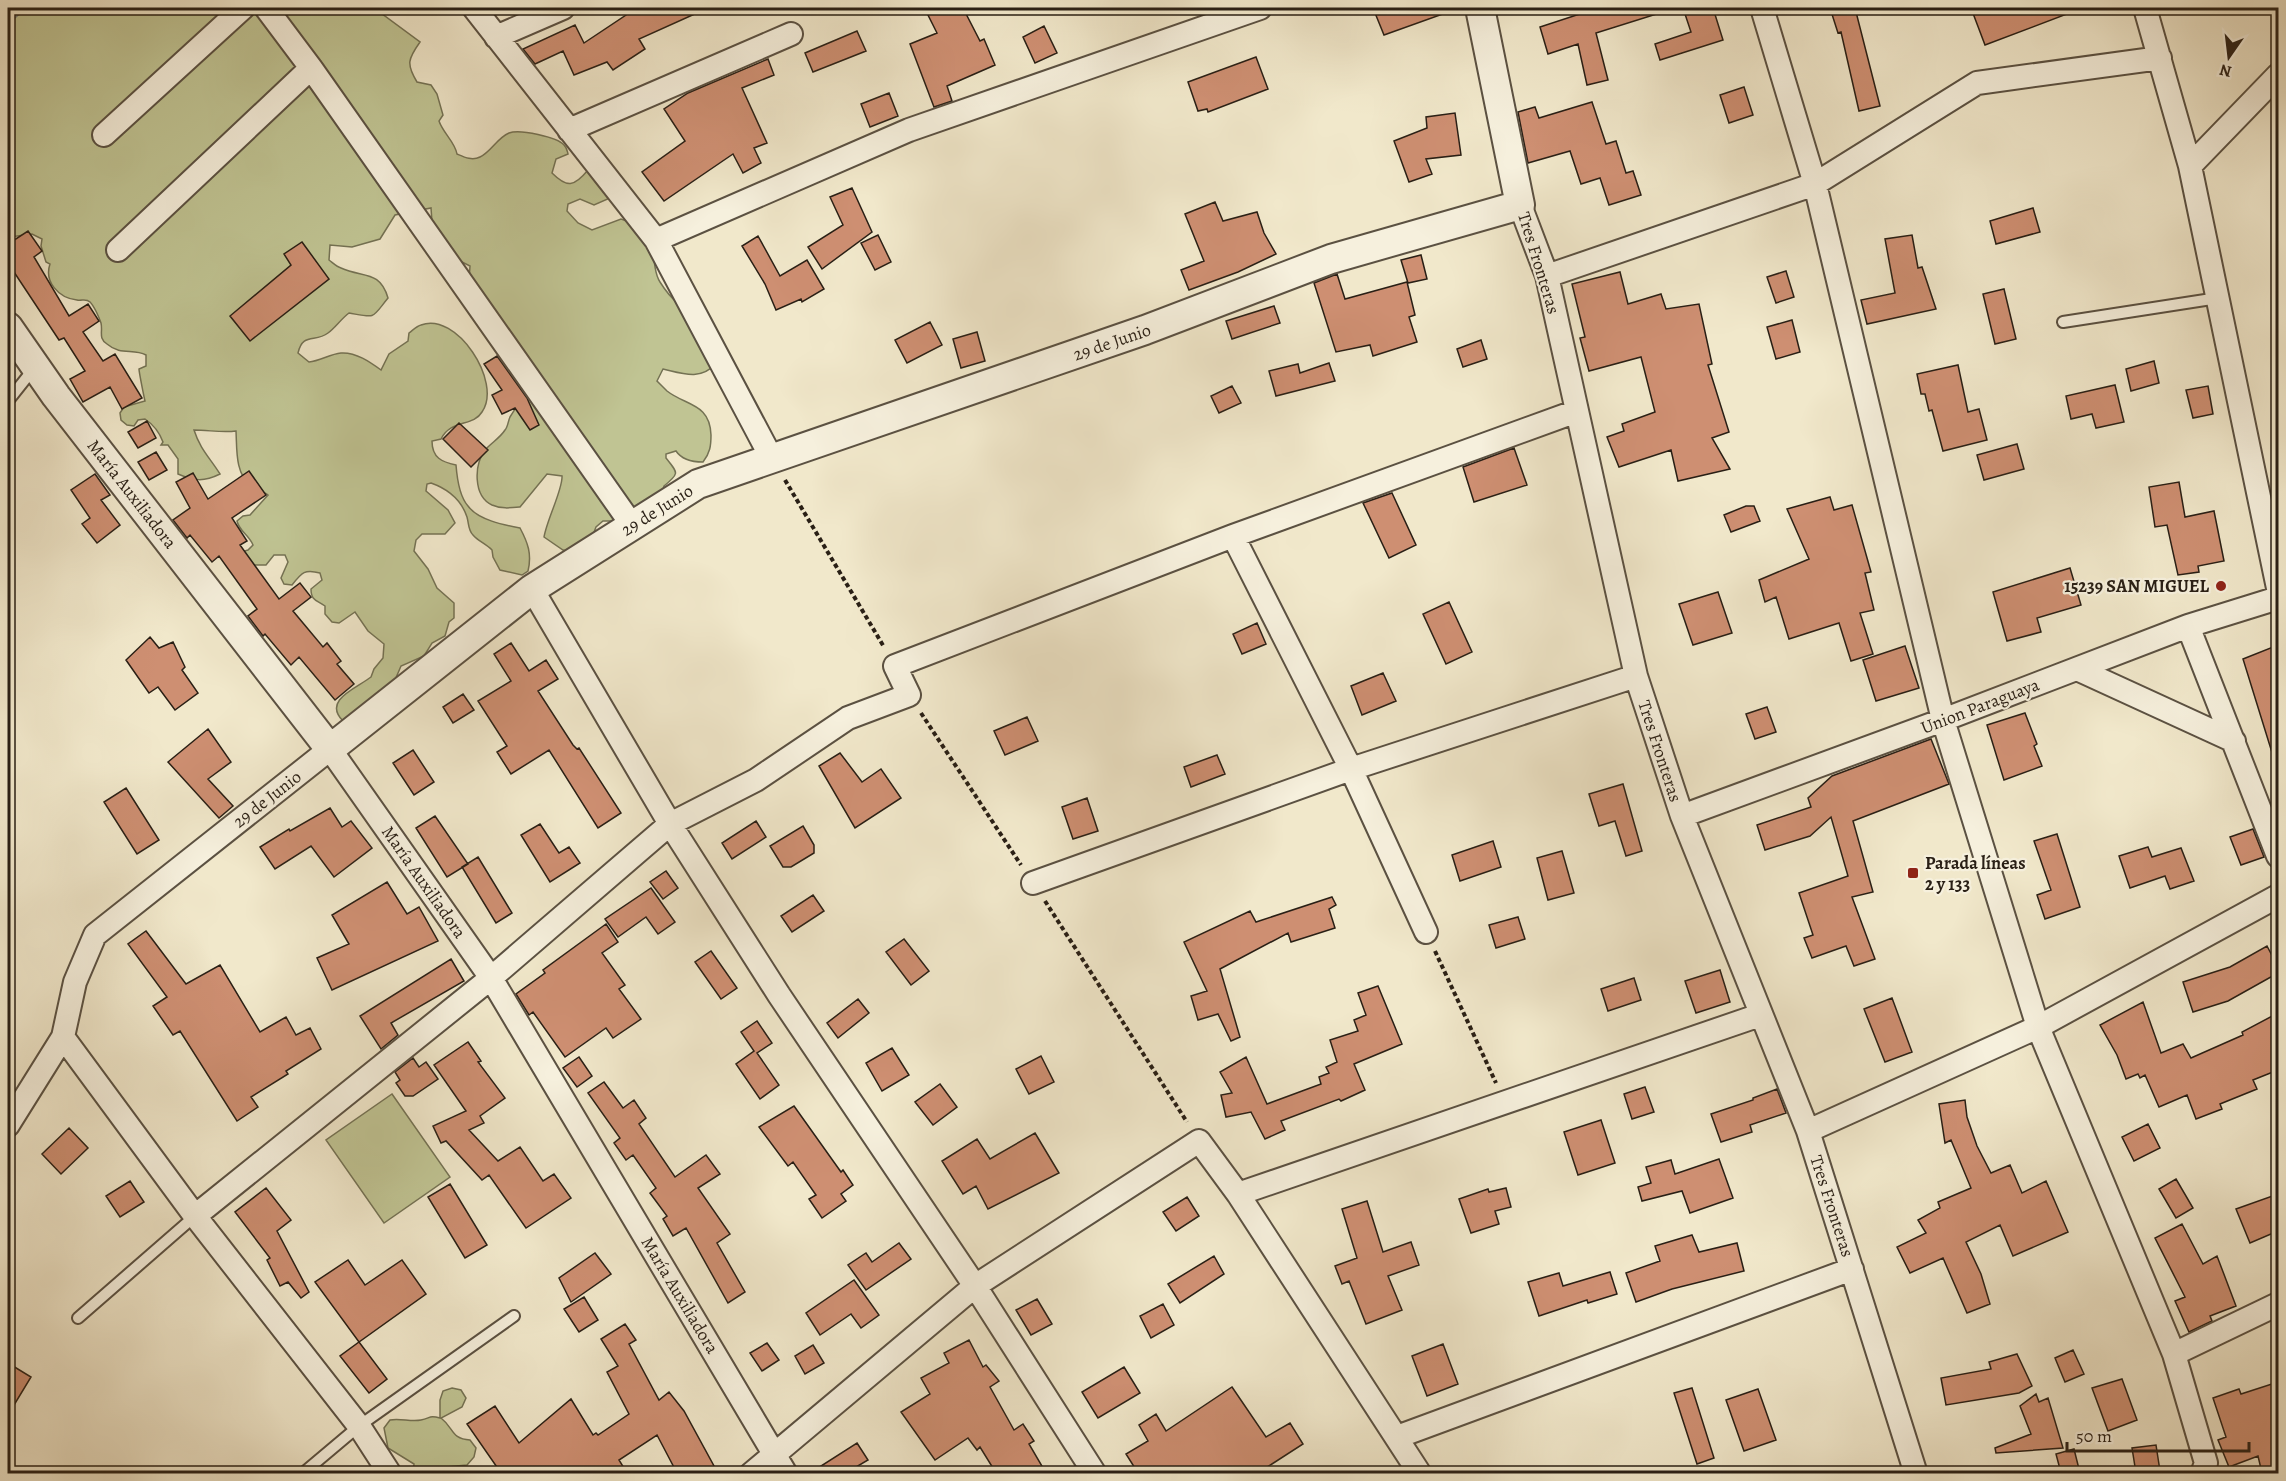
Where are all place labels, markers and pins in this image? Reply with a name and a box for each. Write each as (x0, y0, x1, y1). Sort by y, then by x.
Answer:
place label: 15239 SAN MIGUEL (2064, 574, 2209, 598)
marker: 15239 SAN MIGUEL (2214, 579, 2228, 593)
place label: Parada líneas 2 y 133 (1925, 851, 2026, 896)
marker: Parada líneas 2 y 133 (1906, 866, 1920, 880)

